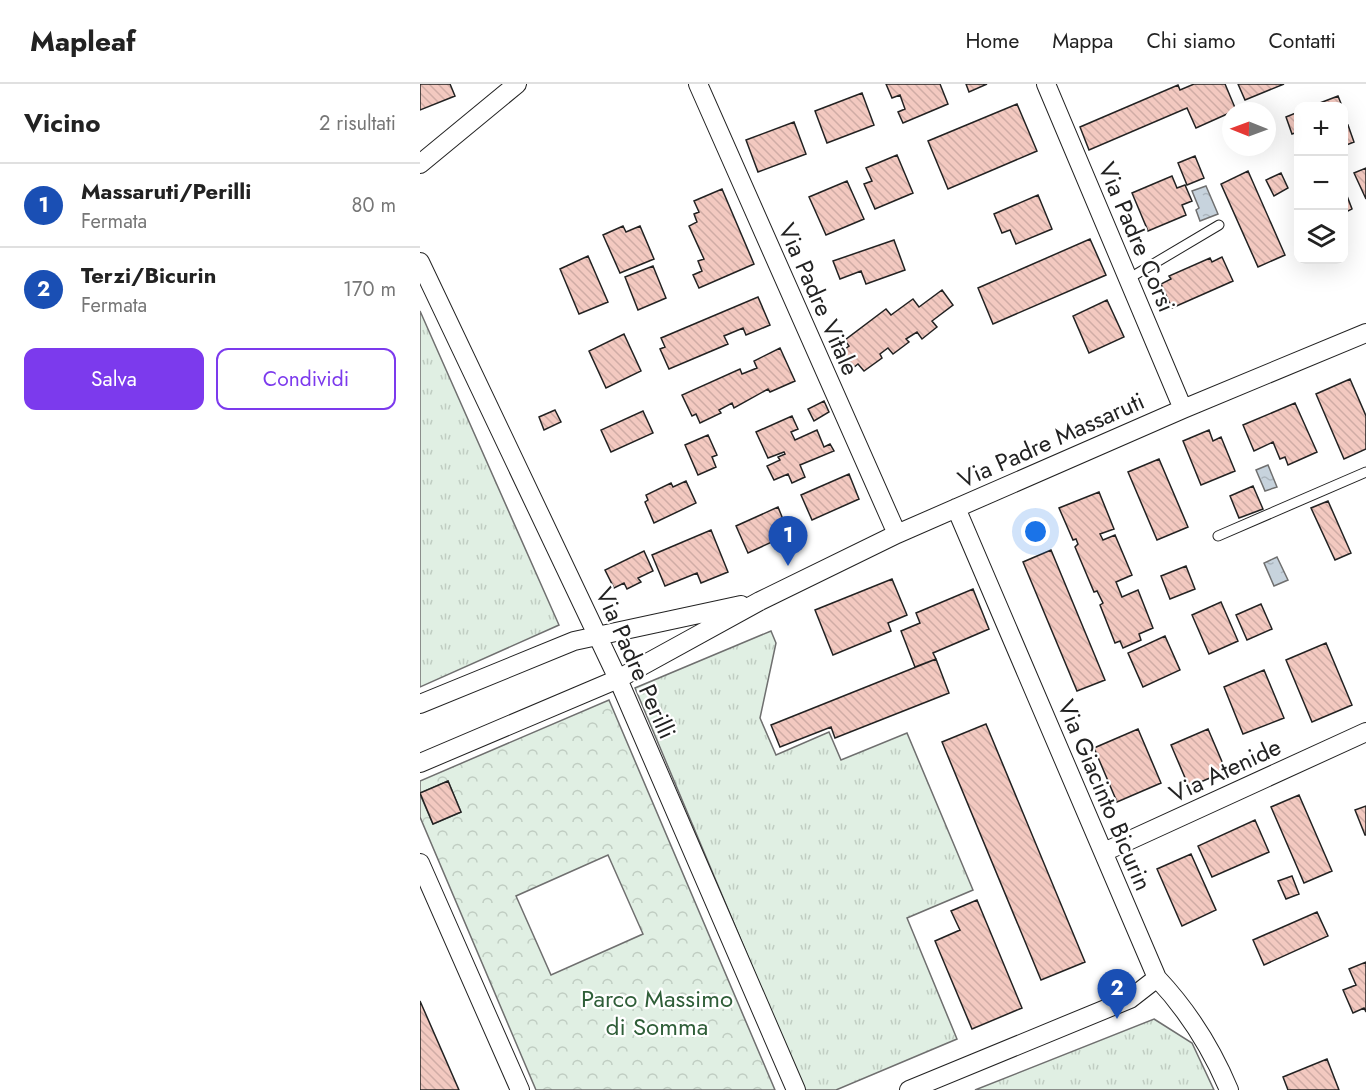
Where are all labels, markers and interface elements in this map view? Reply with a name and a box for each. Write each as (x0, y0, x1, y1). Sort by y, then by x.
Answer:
text: Mapleaf (30, 21, 136, 62)
text: Home (966, 26, 1019, 56)
text: Mappa (1052, 26, 1113, 56)
text: Chi siamo (1146, 26, 1235, 56)
text: Contatti (1268, 26, 1336, 56)
north arrow (1222, 102, 1276, 156)
map controls (1294, 102, 1348, 264)
button: + (1294, 102, 1348, 156)
text: Vicino (24, 104, 101, 142)
text: 2 risultati (319, 109, 396, 138)
button: − (1294, 156, 1348, 210)
street label: Via Padre Corsi (1090, 157, 1184, 317)
text: Massaruti/Perilli (81, 175, 251, 207)
text: 1 (38, 191, 49, 220)
text: 80 m (351, 191, 396, 220)
text: Fermata (81, 207, 147, 236)
button: layers (1294, 210, 1348, 264)
street label: Via Padre Vitale (770, 217, 868, 381)
text: Terzi/Bicurin (81, 259, 216, 291)
text: 2 (37, 275, 50, 304)
text: 170 m (343, 275, 396, 304)
text: Fermata (81, 291, 147, 320)
button: Salva (24, 348, 204, 410)
button: Condividi (216, 348, 396, 410)
street label: Via Padre Massaruti (952, 383, 1150, 497)
pin: 1 (768, 516, 808, 566)
your location (1021, 517, 1050, 546)
street label: Via Padre Perilli (587, 582, 685, 744)
street label: Via Giacinto Bicurin (1049, 694, 1161, 896)
street label: Via Atenide (1163, 729, 1287, 811)
pin: 2 (1098, 970, 1136, 1019)
park label: Parco Massimo di Somma (581, 981, 733, 1044)

